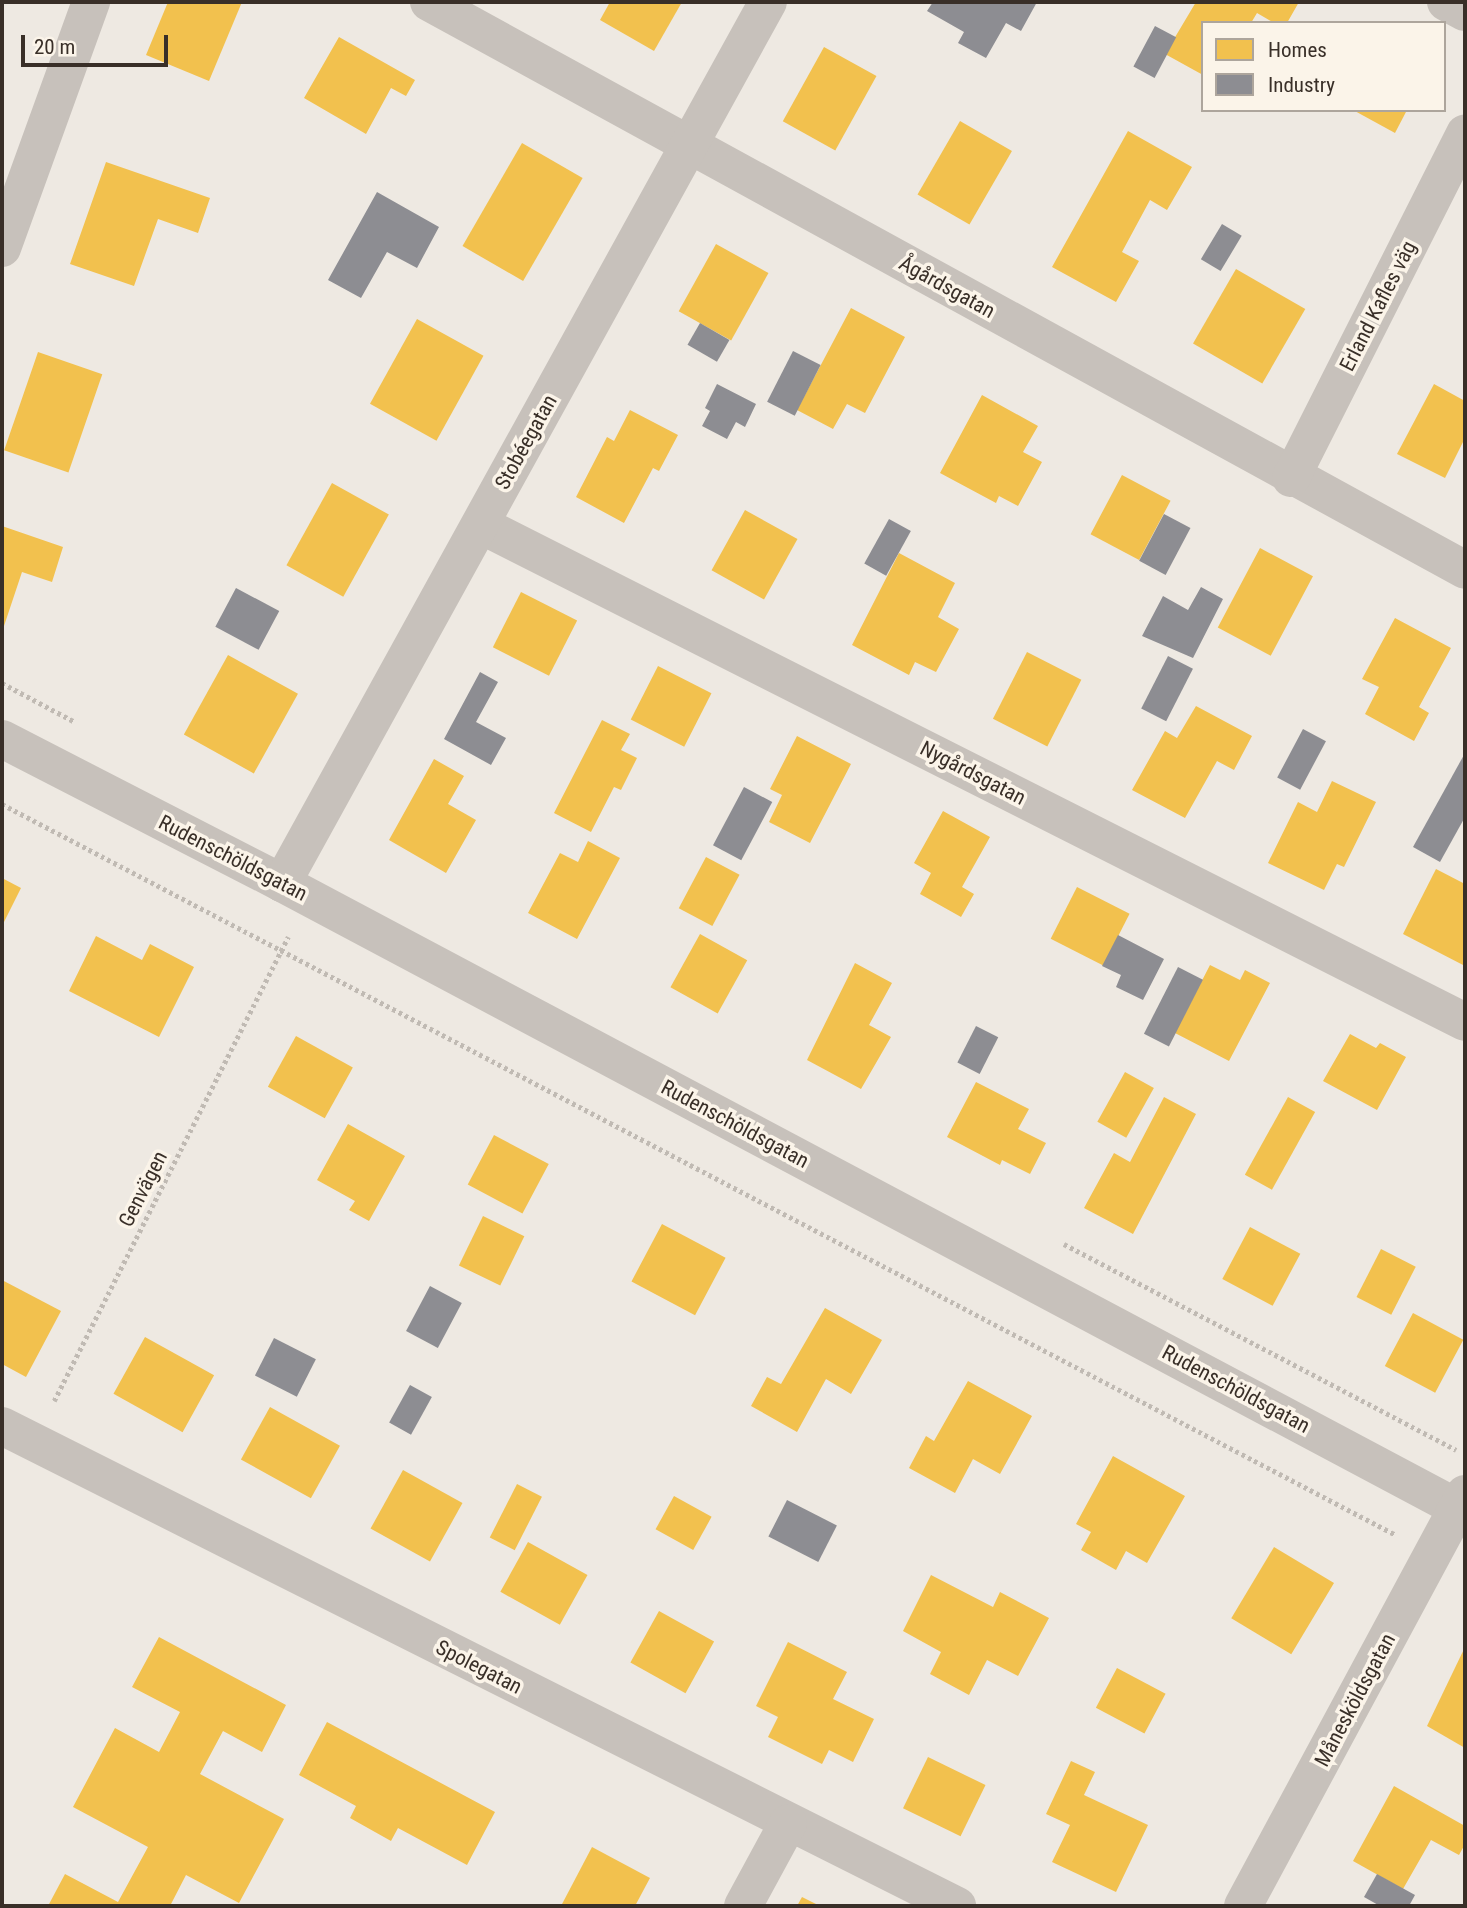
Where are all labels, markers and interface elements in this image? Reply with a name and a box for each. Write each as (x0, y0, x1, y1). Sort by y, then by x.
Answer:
scale bar (24, 21, 172, 65)
legend (1201, 21, 1446, 112)
text: 20 m (34, 35, 75, 59)
text: Homes (1268, 38, 1327, 62)
text: Industry (1268, 73, 1335, 97)
street label: Erland Kafles väg (1334, 237, 1422, 375)
street label: Ågårdsgatan (895, 250, 999, 324)
street label: Stobéegatan (490, 390, 562, 494)
street label: Nygårdsgatan (916, 736, 1030, 810)
street label: Rudenschöldsgatan (154, 810, 312, 906)
street label: Rudenschöldsgatan (657, 1075, 813, 1173)
street label: Genvägen (113, 1147, 173, 1231)
street label: Rudenschöldsgatan (1158, 1340, 1314, 1438)
street label: Månesköldsgatan (1309, 1629, 1401, 1771)
street label: Spolegatan (432, 1635, 526, 1699)

